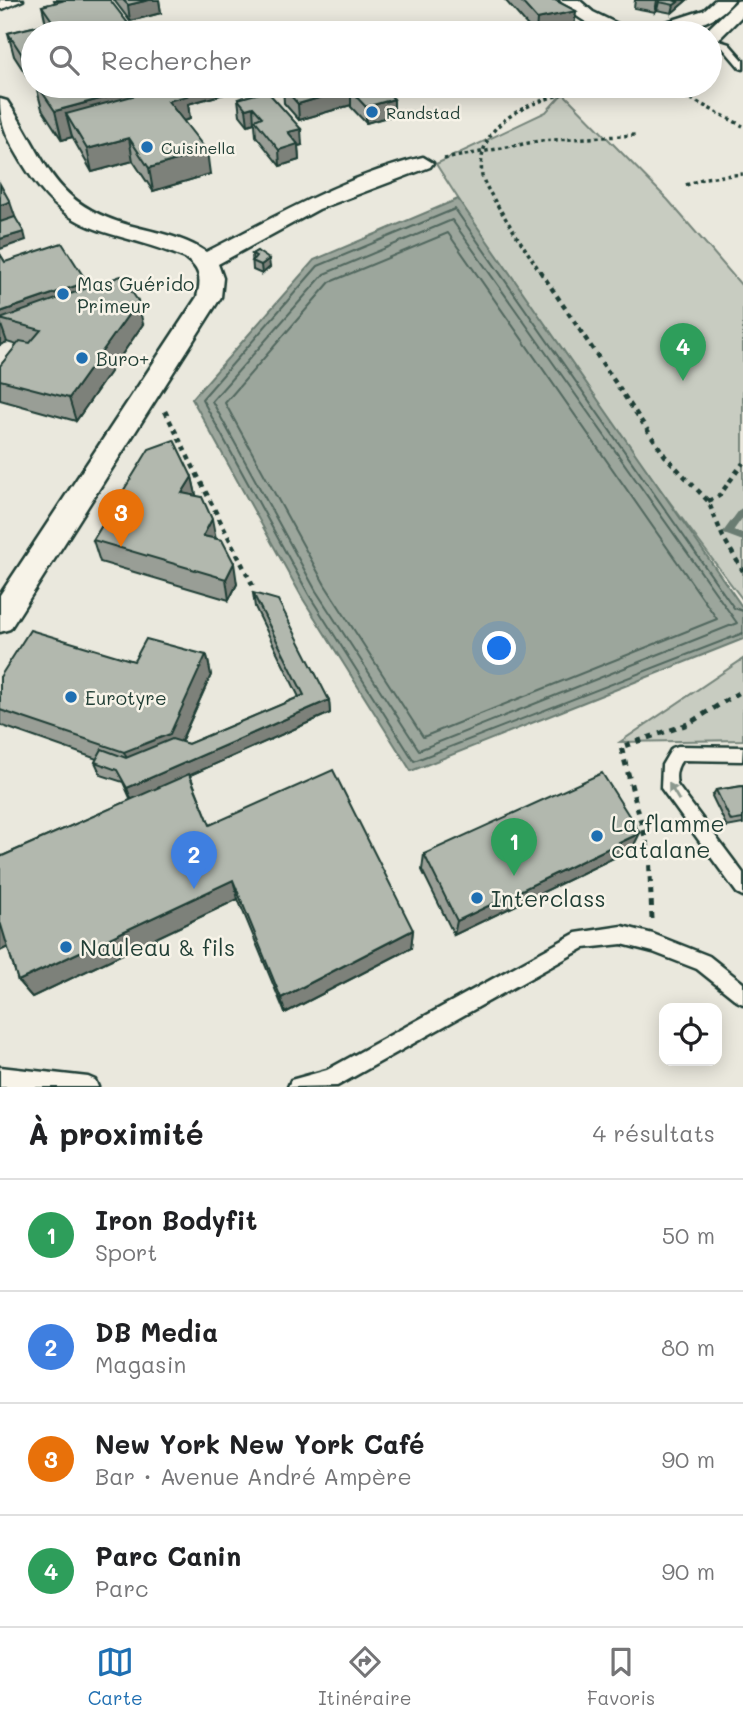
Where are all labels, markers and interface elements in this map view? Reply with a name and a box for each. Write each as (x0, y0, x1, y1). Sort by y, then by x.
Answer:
search box (21, 21, 722, 98)
icon: search (45, 41, 83, 79)
text: Rechercher (101, 43, 252, 77)
place label: Randstad (386, 102, 460, 123)
marker: Randstad (364, 104, 380, 120)
place label: Cuisinella (161, 137, 236, 158)
marker: Cuisinella (139, 139, 155, 155)
place label: Mas Guérido Primeur (77, 271, 194, 318)
marker: Mas Guérido Primeur (55, 286, 71, 302)
pin: 4 (660, 323, 706, 381)
place label: Buro+ (96, 346, 149, 371)
marker: Buro+ (74, 350, 90, 366)
pin: 3 (98, 489, 144, 547)
your location (482, 631, 516, 665)
place label: Eurotyre (85, 685, 167, 710)
marker: Eurotyre (63, 689, 79, 705)
one-way arrow (668, 782, 681, 802)
place label: La flamme catalane (611, 808, 725, 864)
pin: 1 (491, 818, 537, 876)
marker: La flamme catalane (589, 828, 605, 844)
pin: 2 (171, 831, 217, 889)
place label: Interclass (491, 883, 606, 913)
marker: Interclass (469, 890, 485, 906)
place label: Nauleau & fils (80, 932, 235, 962)
marker: Nauleau & fils (58, 939, 74, 955)
map controls (659, 1003, 722, 1066)
button: locate (659, 1003, 722, 1066)
text: À proximité (28, 1113, 204, 1153)
text: 4 résultats (593, 1118, 715, 1148)
text: Iron Bodyfit (95, 1203, 257, 1237)
text: 1 (46, 1220, 56, 1250)
text: 50 m (662, 1220, 715, 1250)
text: Sport (95, 1237, 157, 1267)
text: DB Media (95, 1315, 218, 1349)
text: 2 (45, 1332, 57, 1362)
text: 80 m (661, 1332, 715, 1362)
text: Magasin (95, 1349, 186, 1379)
text: New York New York Café (95, 1427, 425, 1461)
text: 3 (44, 1444, 58, 1474)
text: 90 m (662, 1444, 715, 1474)
text: Bar · Avenue André Ampère (95, 1461, 412, 1491)
text: Parc Canin (95, 1539, 241, 1573)
text: 4 (44, 1556, 58, 1586)
text: 90 m (662, 1556, 715, 1586)
text: Parc (95, 1573, 148, 1603)
tab: Carte (88, 1643, 143, 1710)
tab: Itinéraire (318, 1643, 411, 1710)
tab: Favoris (587, 1643, 655, 1710)

